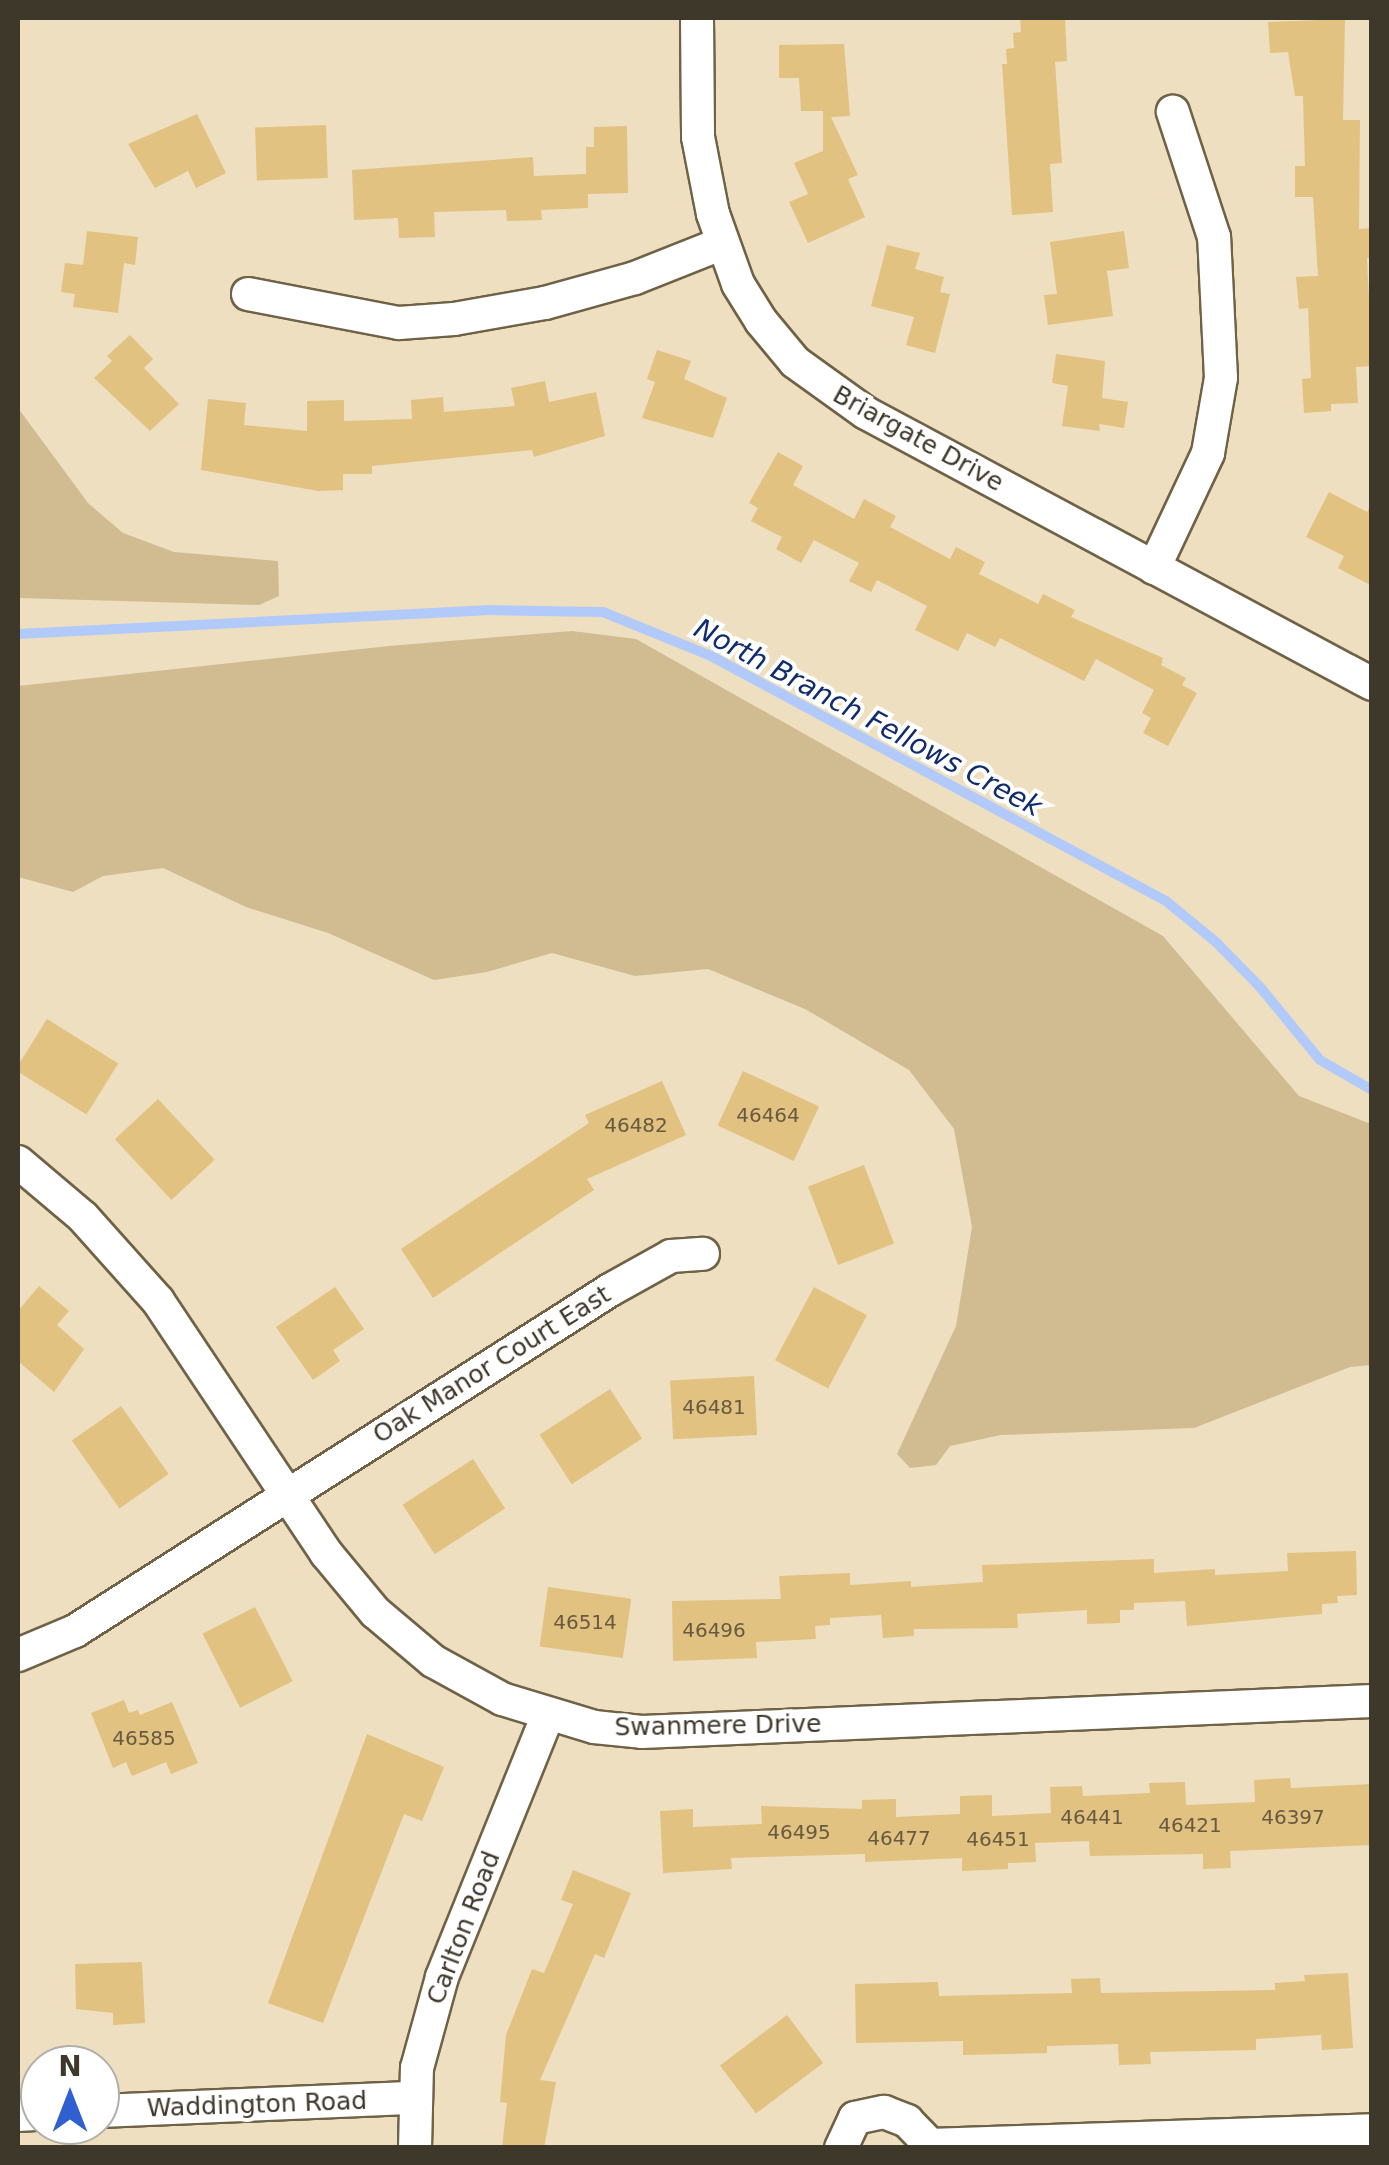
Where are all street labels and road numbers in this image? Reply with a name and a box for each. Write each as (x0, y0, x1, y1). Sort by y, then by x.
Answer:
street label: Briargate Drive (827, 380, 1009, 498)
street label: Oak Manor Court East (368, 1280, 616, 1450)
street label: Swanmere Drive (614, 1709, 822, 1743)
street label: Carlton Road (421, 1847, 507, 2009)
street label: Waddington Road (146, 2086, 368, 2124)

